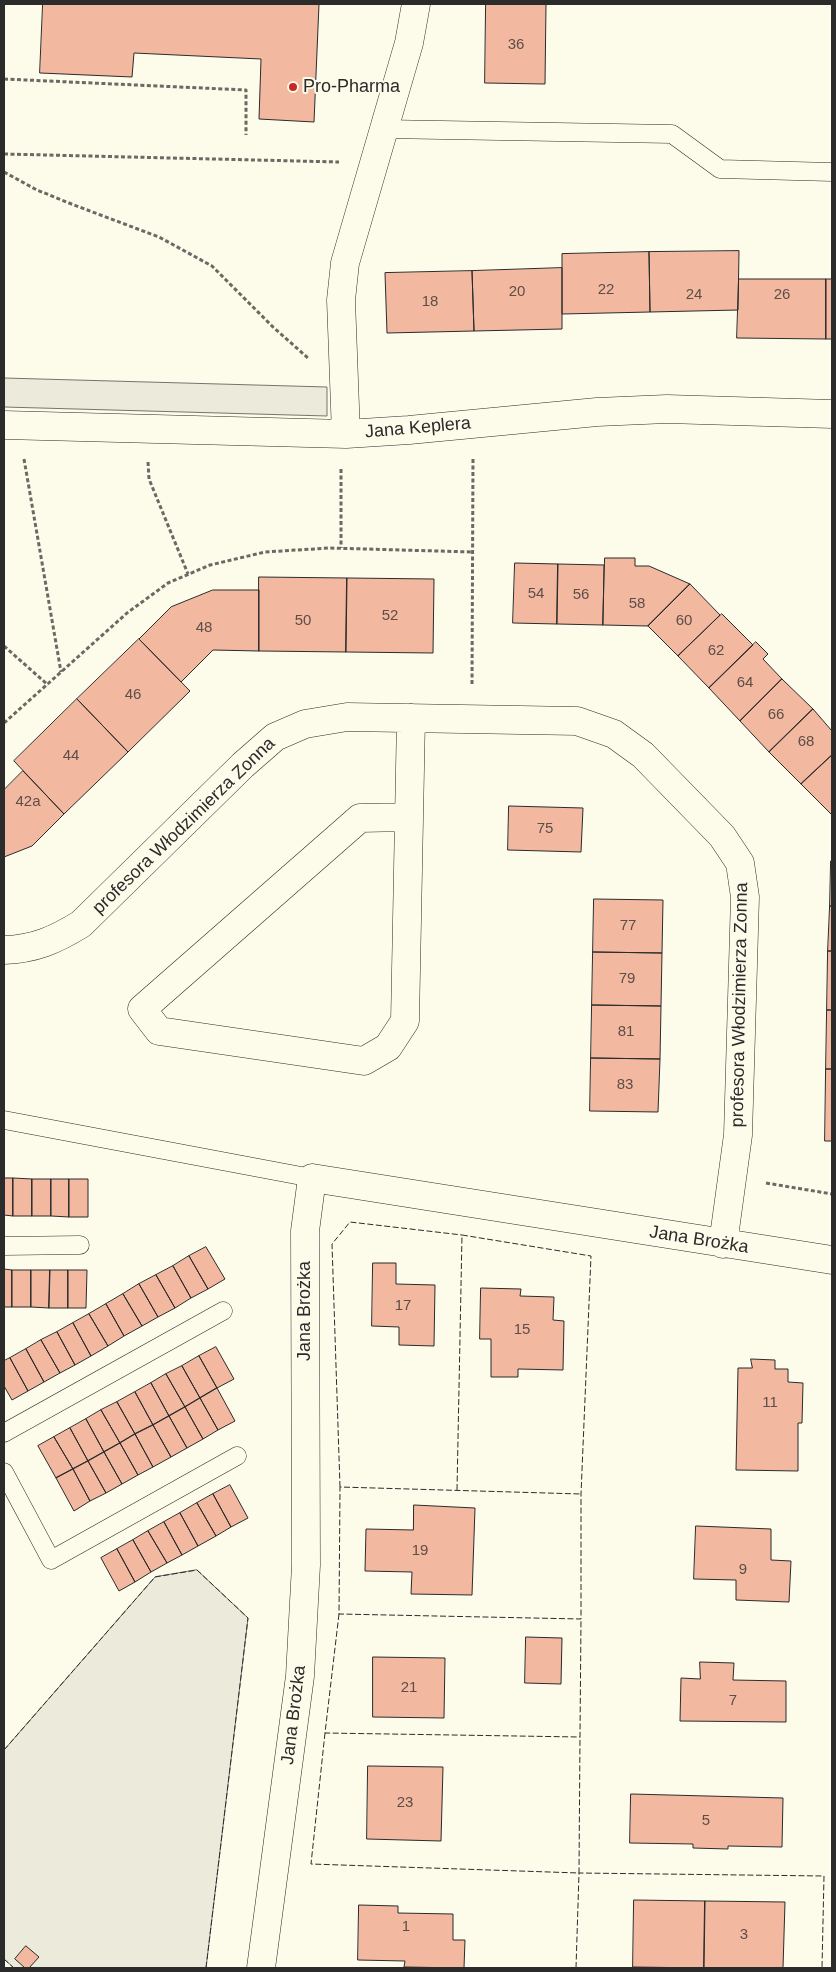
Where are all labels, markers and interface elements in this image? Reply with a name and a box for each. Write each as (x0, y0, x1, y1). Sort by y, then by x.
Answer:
house number: 36 (508, 36, 524, 54)
place label: Pro-Pharma (303, 76, 400, 98)
marker: Pro-Pharma (287, 81, 299, 93)
house number: 22 (598, 281, 614, 299)
house number: 20 (509, 283, 525, 301)
house number: 24 (686, 286, 702, 304)
house number: 26 (774, 286, 790, 304)
house number: 18 (422, 293, 438, 311)
street label: Jana Keplera (364, 413, 472, 443)
house number: 54 (528, 585, 544, 603)
house number: 56 (573, 586, 589, 604)
house number: 58 (629, 595, 645, 613)
house number: 52 (382, 607, 398, 625)
house number: 50 (295, 612, 311, 630)
house number: 60 (676, 612, 692, 630)
house number: 48 (196, 619, 212, 637)
house number: 62 (708, 642, 724, 660)
house number: 64 (737, 674, 753, 692)
house number: 46 (125, 686, 141, 704)
house number: 66 (768, 706, 784, 724)
street label: profesora Włodzimierza Zonna (88, 733, 280, 919)
house number: 68 (798, 733, 814, 751)
house number: 44 (63, 747, 79, 765)
house number: 42a (15, 793, 41, 811)
house number: 75 (537, 820, 553, 838)
street label: profesora Włodzimierza Zonna (727, 882, 753, 1128)
house number: 77 (620, 917, 636, 935)
house number: 79 (619, 970, 635, 988)
house number: 81 (618, 1023, 634, 1041)
house number: 83 (617, 1076, 633, 1094)
street label: Jana Brożka (648, 1222, 750, 1258)
street label: Jana Brożka (294, 1261, 316, 1361)
house number: 17 (395, 1297, 411, 1315)
house number: 15 (514, 1321, 530, 1339)
house number: 11 (762, 1394, 778, 1412)
house number: 19 (412, 1542, 428, 1560)
house number: 9 (739, 1561, 747, 1579)
street label: Jana Brożka (277, 1664, 311, 1766)
house number: 21 (401, 1679, 417, 1697)
house number: 7 (729, 1692, 737, 1710)
house number: 23 (397, 1794, 413, 1812)
house number: 5 (702, 1812, 710, 1830)
house number: 1 (402, 1918, 410, 1936)
house number: 3 (740, 1926, 748, 1944)

